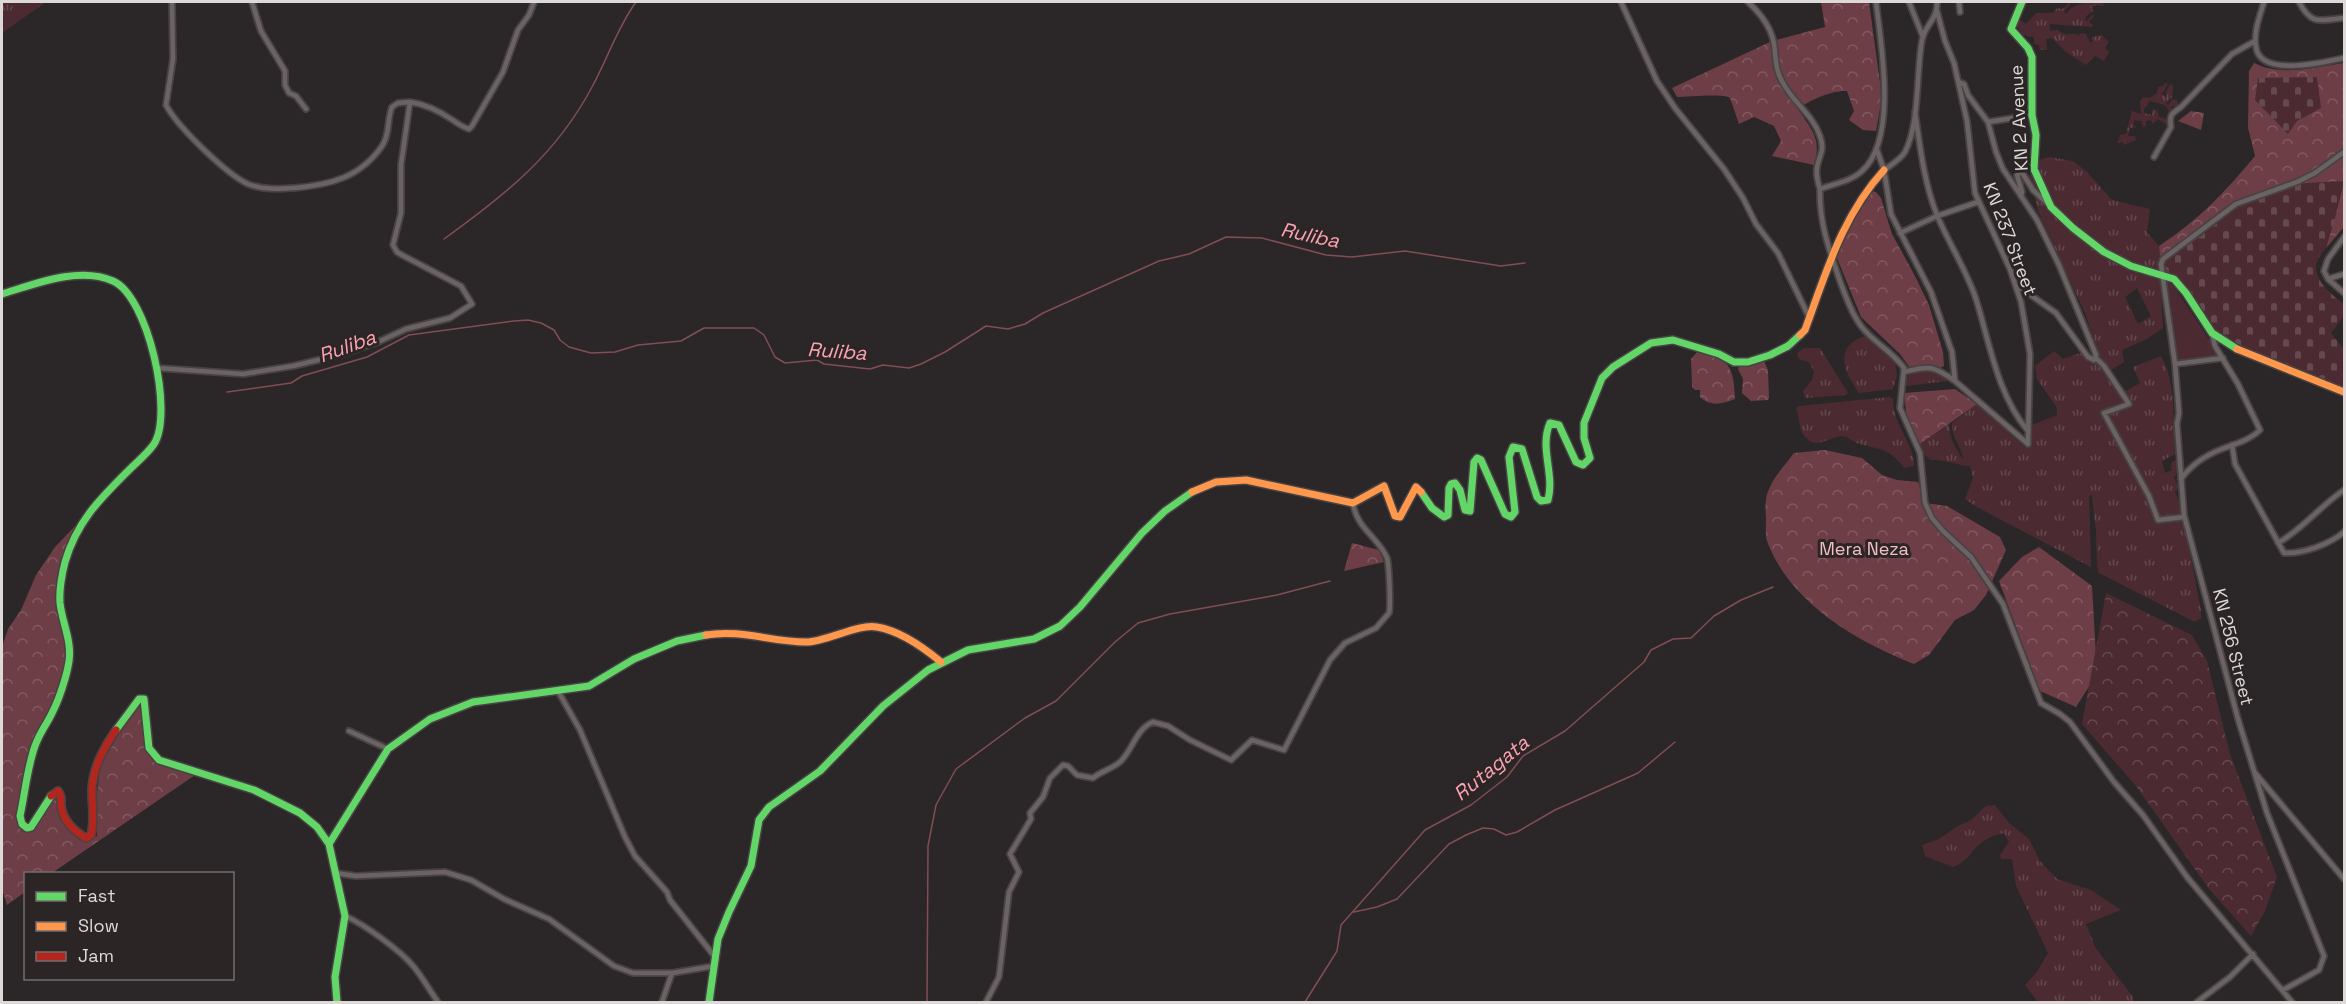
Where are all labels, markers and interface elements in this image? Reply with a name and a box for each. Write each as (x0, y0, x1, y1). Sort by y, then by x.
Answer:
street label: KN 2 Avenue (2004, 64, 2033, 172)
street label: KN 237 Street (1978, 179, 2043, 298)
water label: Ruliba (1278, 216, 1342, 254)
water label: Ruliba (315, 324, 380, 368)
water label: Ruliba (807, 336, 868, 366)
park label: Mera Neza (1819, 537, 1909, 560)
street label: KN 256 Street (2208, 586, 2259, 708)
water label: Rutagata (1448, 729, 1534, 806)
legend (24, 872, 234, 980)
text: Fast (78, 884, 115, 907)
text: Slow (78, 914, 119, 937)
text: Jam (78, 944, 114, 967)

